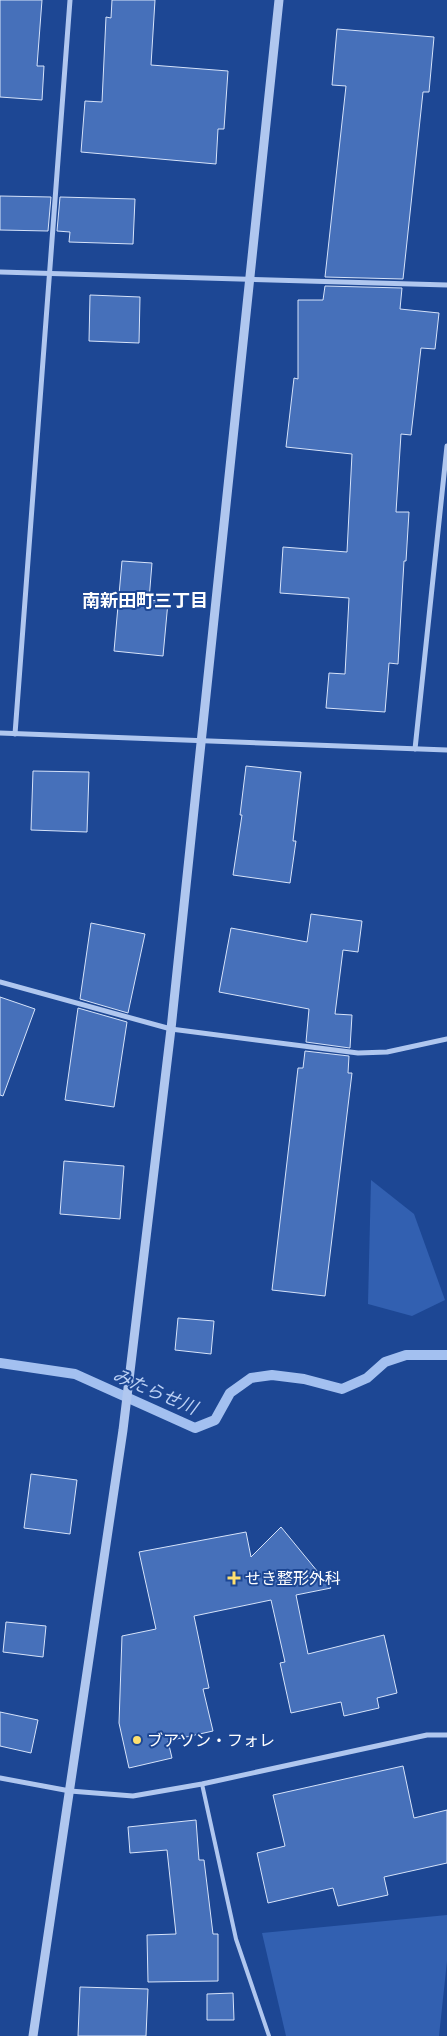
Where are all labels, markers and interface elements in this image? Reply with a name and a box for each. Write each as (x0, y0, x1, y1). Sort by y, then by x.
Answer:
district label: 南新田町三丁目 (82, 589, 208, 612)
water label: みたらせ川 (109, 1363, 203, 1420)
place label: せき整形外科 (245, 1568, 341, 1588)
marker: せき整形外科 (227, 1571, 241, 1585)
place label: ブアソン・フォレ (147, 1730, 275, 1750)
marker: ブアソン・フォレ (131, 1734, 143, 1746)

